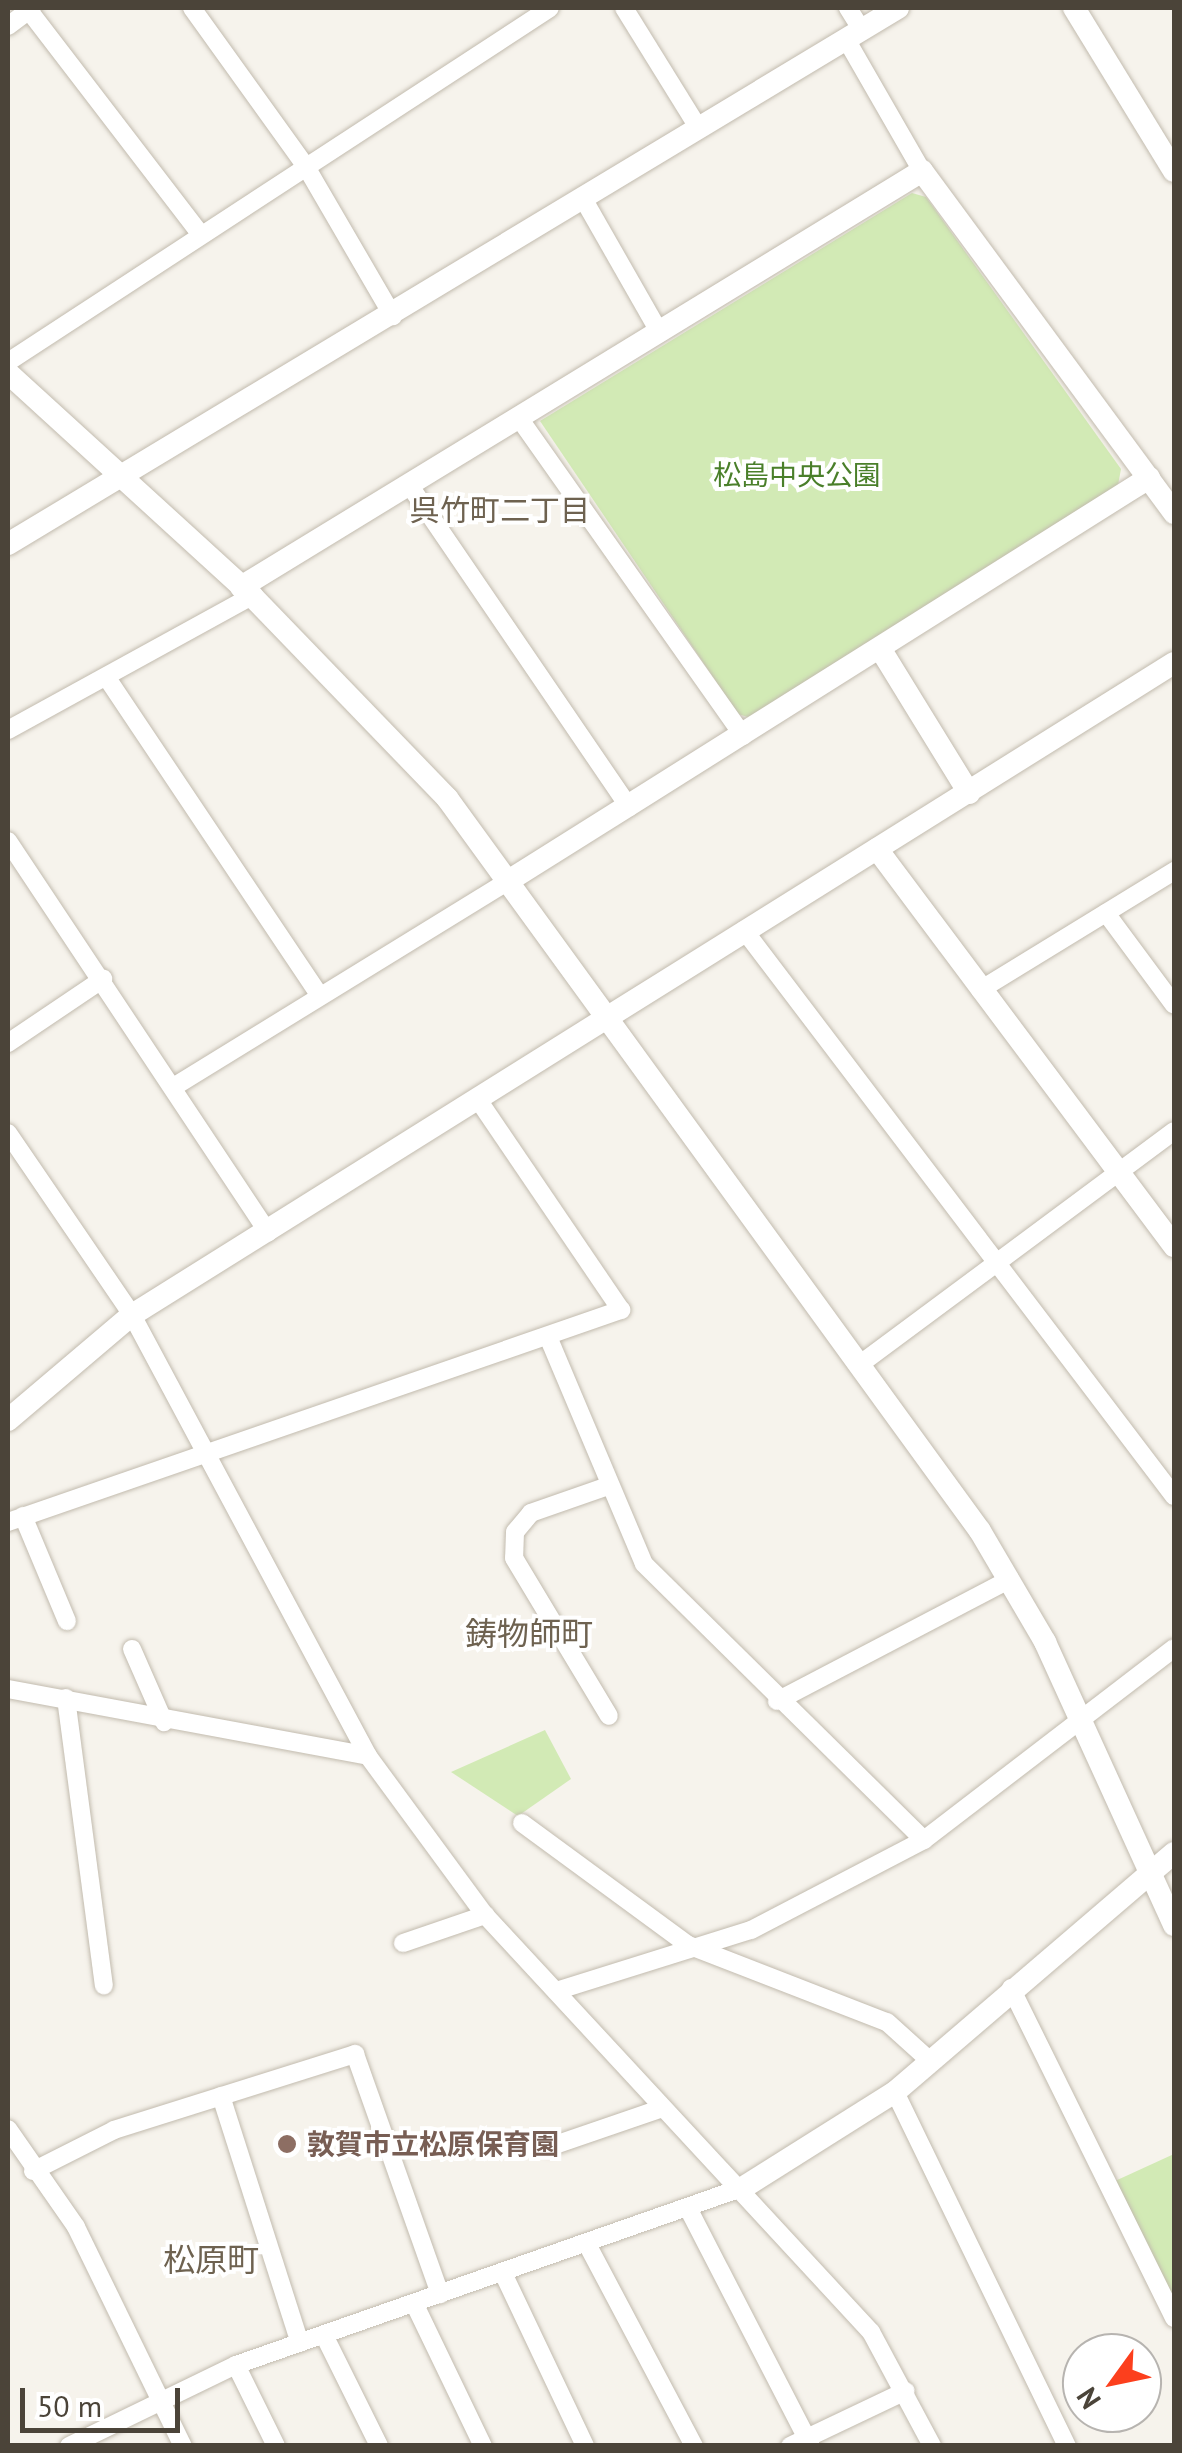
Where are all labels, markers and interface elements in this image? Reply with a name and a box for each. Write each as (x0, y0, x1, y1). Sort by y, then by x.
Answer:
park label: 松島中央公園 (713, 458, 881, 492)
district label: 呉竹町二丁目 (410, 492, 590, 528)
district label: 鋳物師町 (465, 1614, 593, 1652)
place label: 敦賀市立松原保育園 (307, 2127, 559, 2161)
marker: 敦賀市立松原保育園 (276, 2133, 298, 2155)
district label: 松原町 (163, 2240, 259, 2278)
north arrow (1062, 2333, 1162, 2433)
scale bar (25, 2368, 185, 2430)
text: N (1068, 2381, 1109, 2416)
text: 50 m (37, 2386, 102, 2425)

